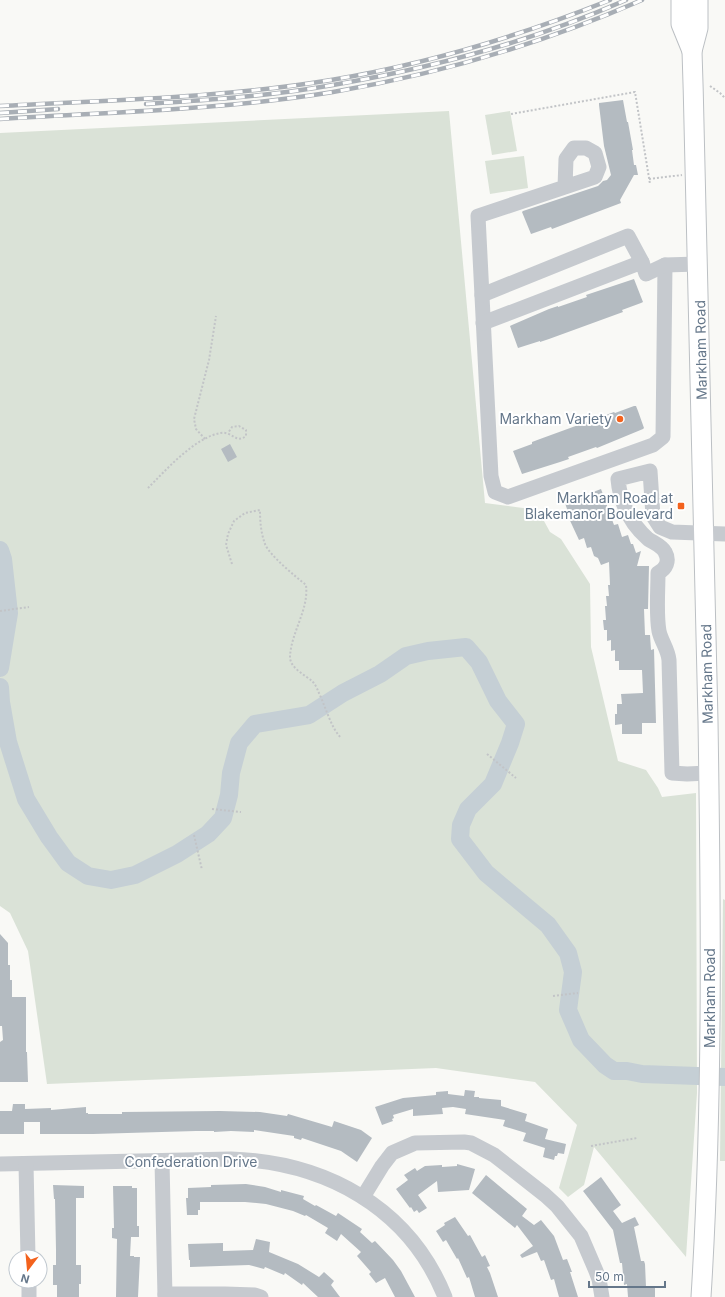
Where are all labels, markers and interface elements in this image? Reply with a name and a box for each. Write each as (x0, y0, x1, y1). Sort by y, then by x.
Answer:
street label: Markham Road (691, 300, 710, 400)
place label: Markham Variety (499, 410, 612, 427)
marker: Markham Variety (615, 414, 625, 424)
place label: Markham Road at Blakemanor Boulevard (525, 489, 673, 522)
marker: Markham Road at Blakemanor Boulevard (676, 501, 686, 511)
street label: Markham Road (697, 624, 716, 724)
street label: Markham Road (701, 948, 718, 1048)
street label: Confederation Drive (124, 1153, 258, 1170)
north arrow (8, 1249, 48, 1289)
scale bar (589, 1263, 665, 1289)
text: 50 m (595, 1269, 624, 1284)
text: N (19, 1271, 31, 1286)

